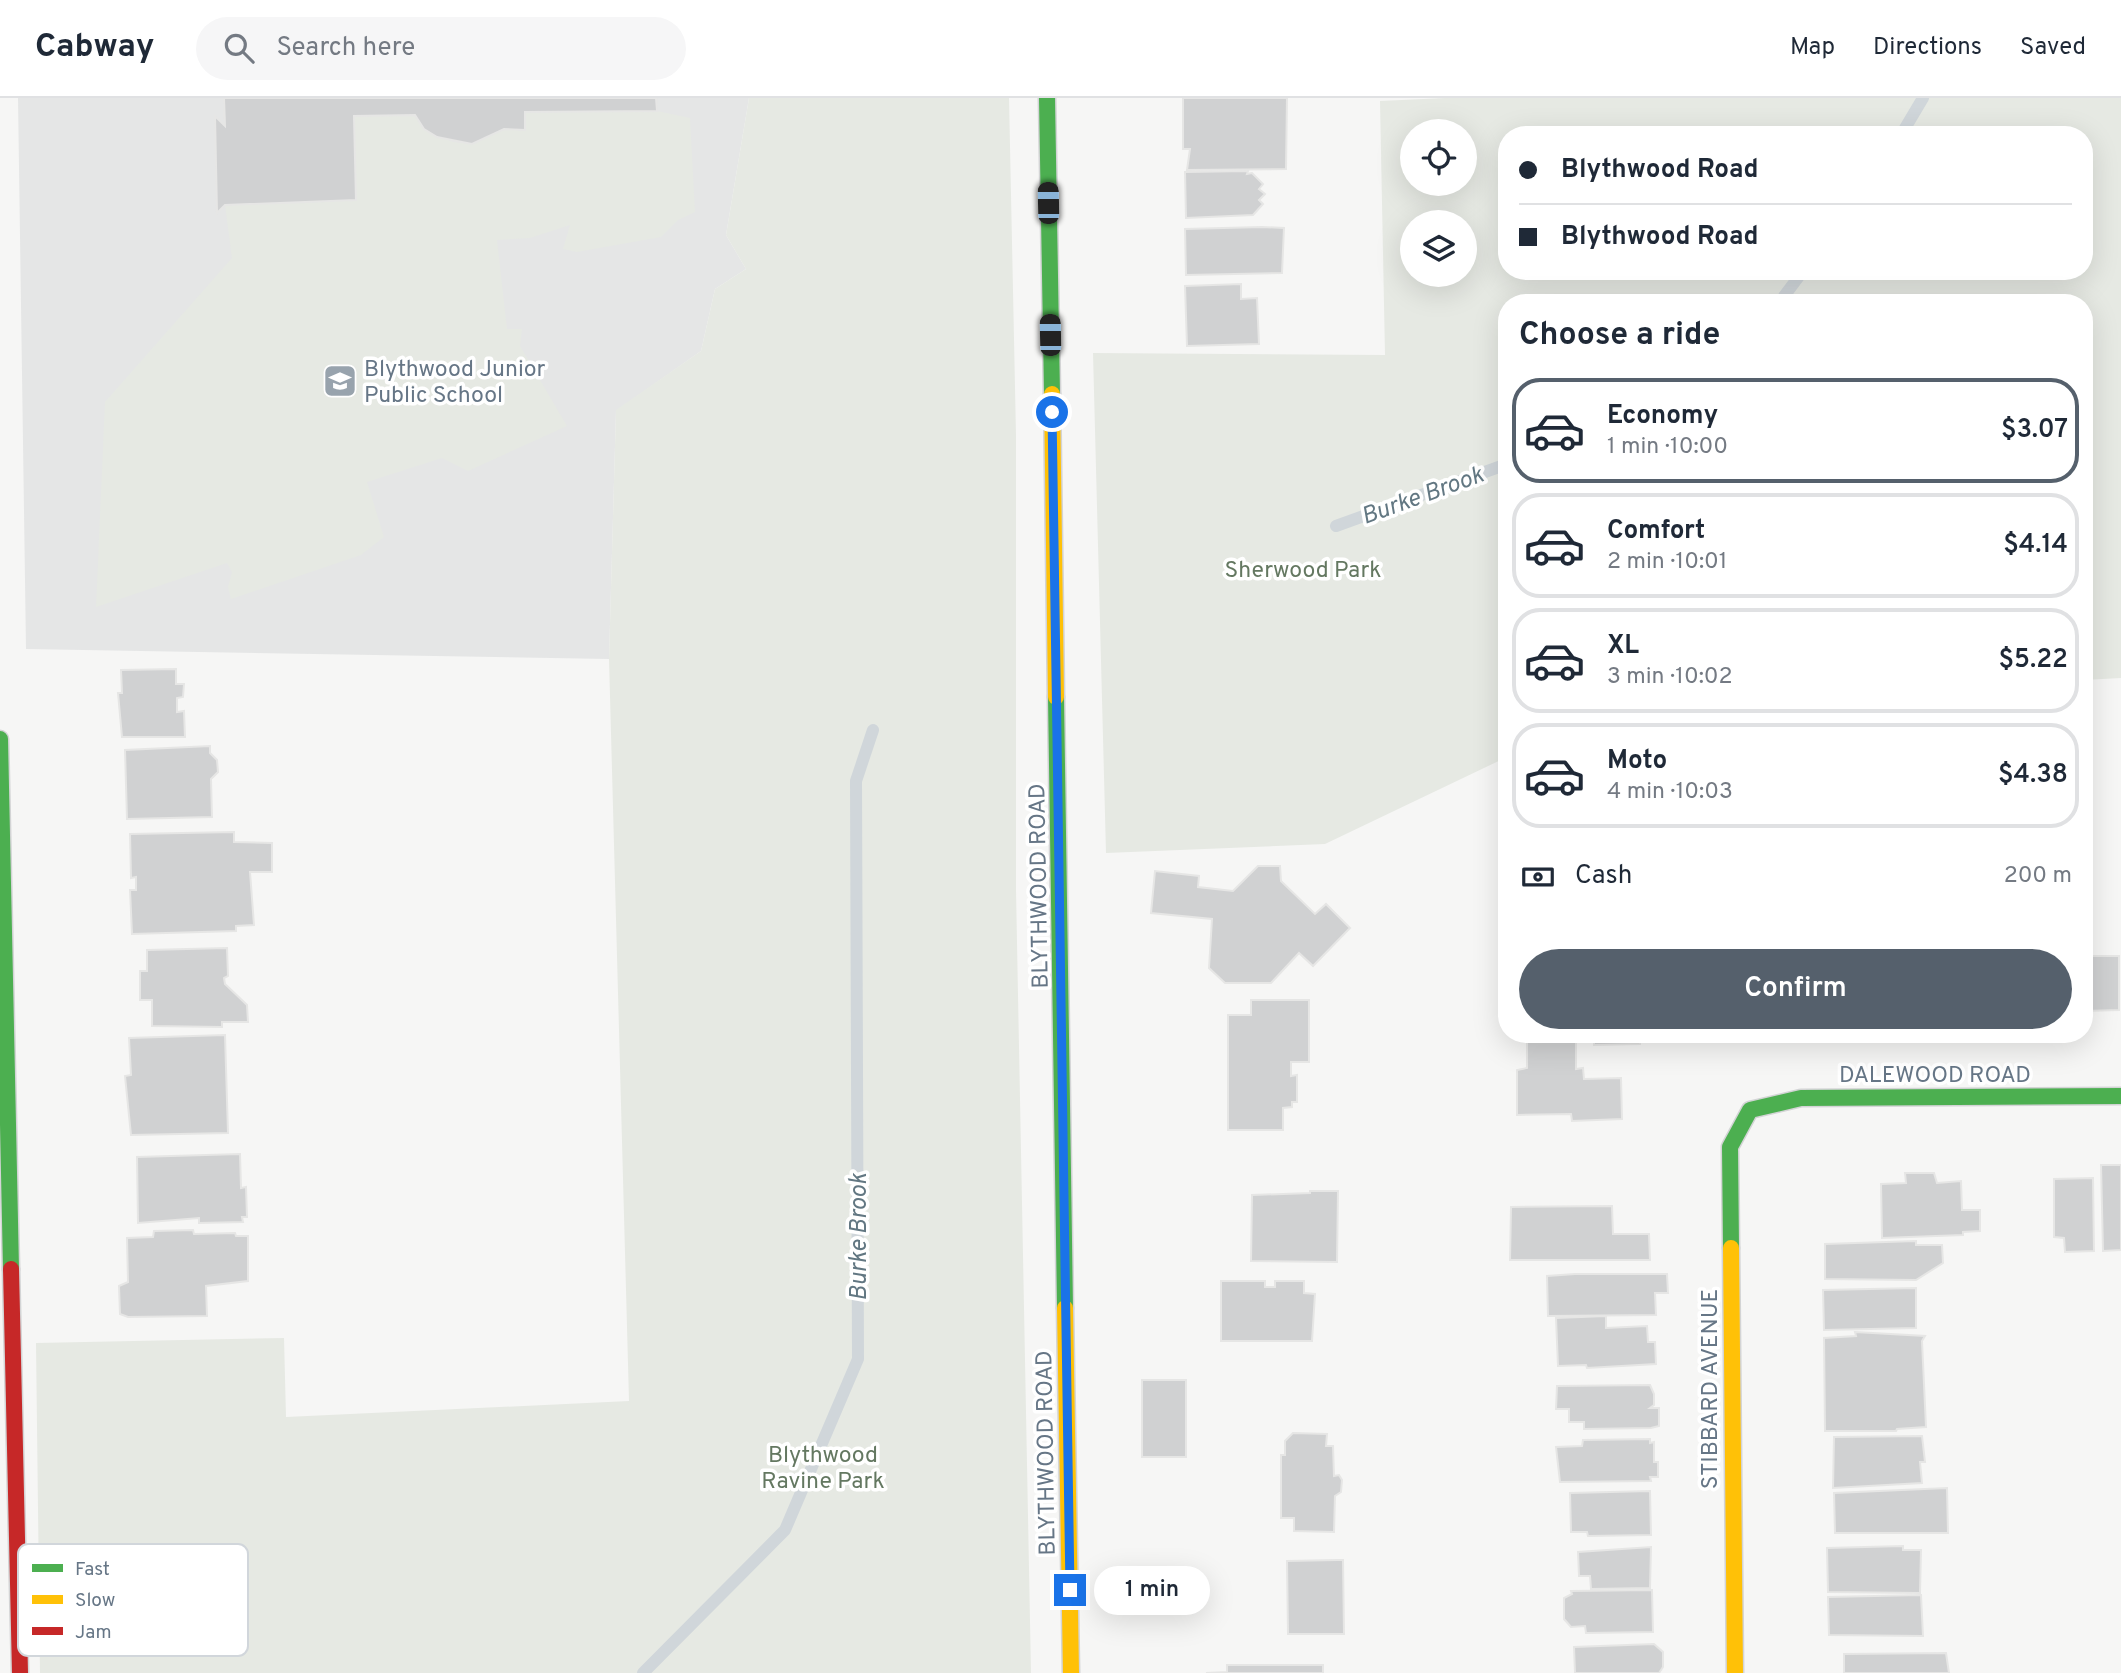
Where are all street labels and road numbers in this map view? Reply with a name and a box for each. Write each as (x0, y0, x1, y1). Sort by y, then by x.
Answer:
street label: BLYTHWOOD ROAD (1024, 783, 1057, 989)
street label: DALEWOOD ROAD (1839, 1062, 2031, 1091)
street label: STIBBARD AVENUE (1697, 1289, 1726, 1489)
street label: BLYTHWOOD ROAD (1031, 1350, 1064, 1556)

